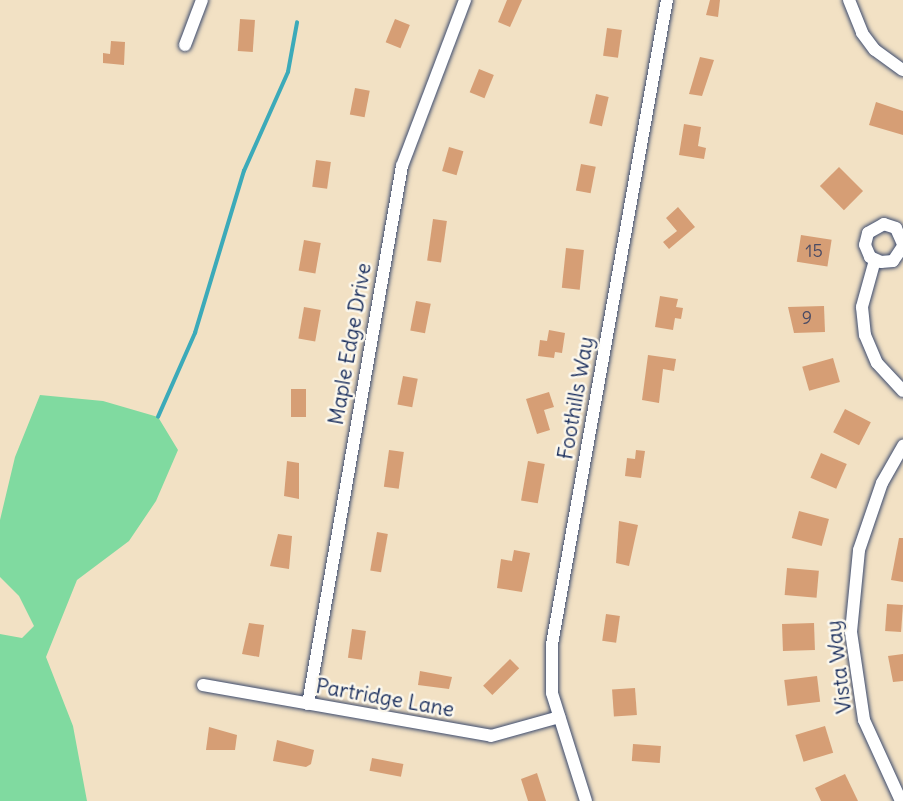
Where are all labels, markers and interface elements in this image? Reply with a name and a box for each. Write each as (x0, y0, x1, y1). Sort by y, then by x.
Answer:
house number: 15 (805, 240, 823, 262)
street label: Maple Edge Drive (323, 261, 377, 427)
house number: 9 (802, 307, 812, 329)
street label: Foothills Way (553, 335, 599, 461)
street label: Vista Way (821, 619, 857, 715)
street label: Partridge Lane (314, 673, 456, 723)

